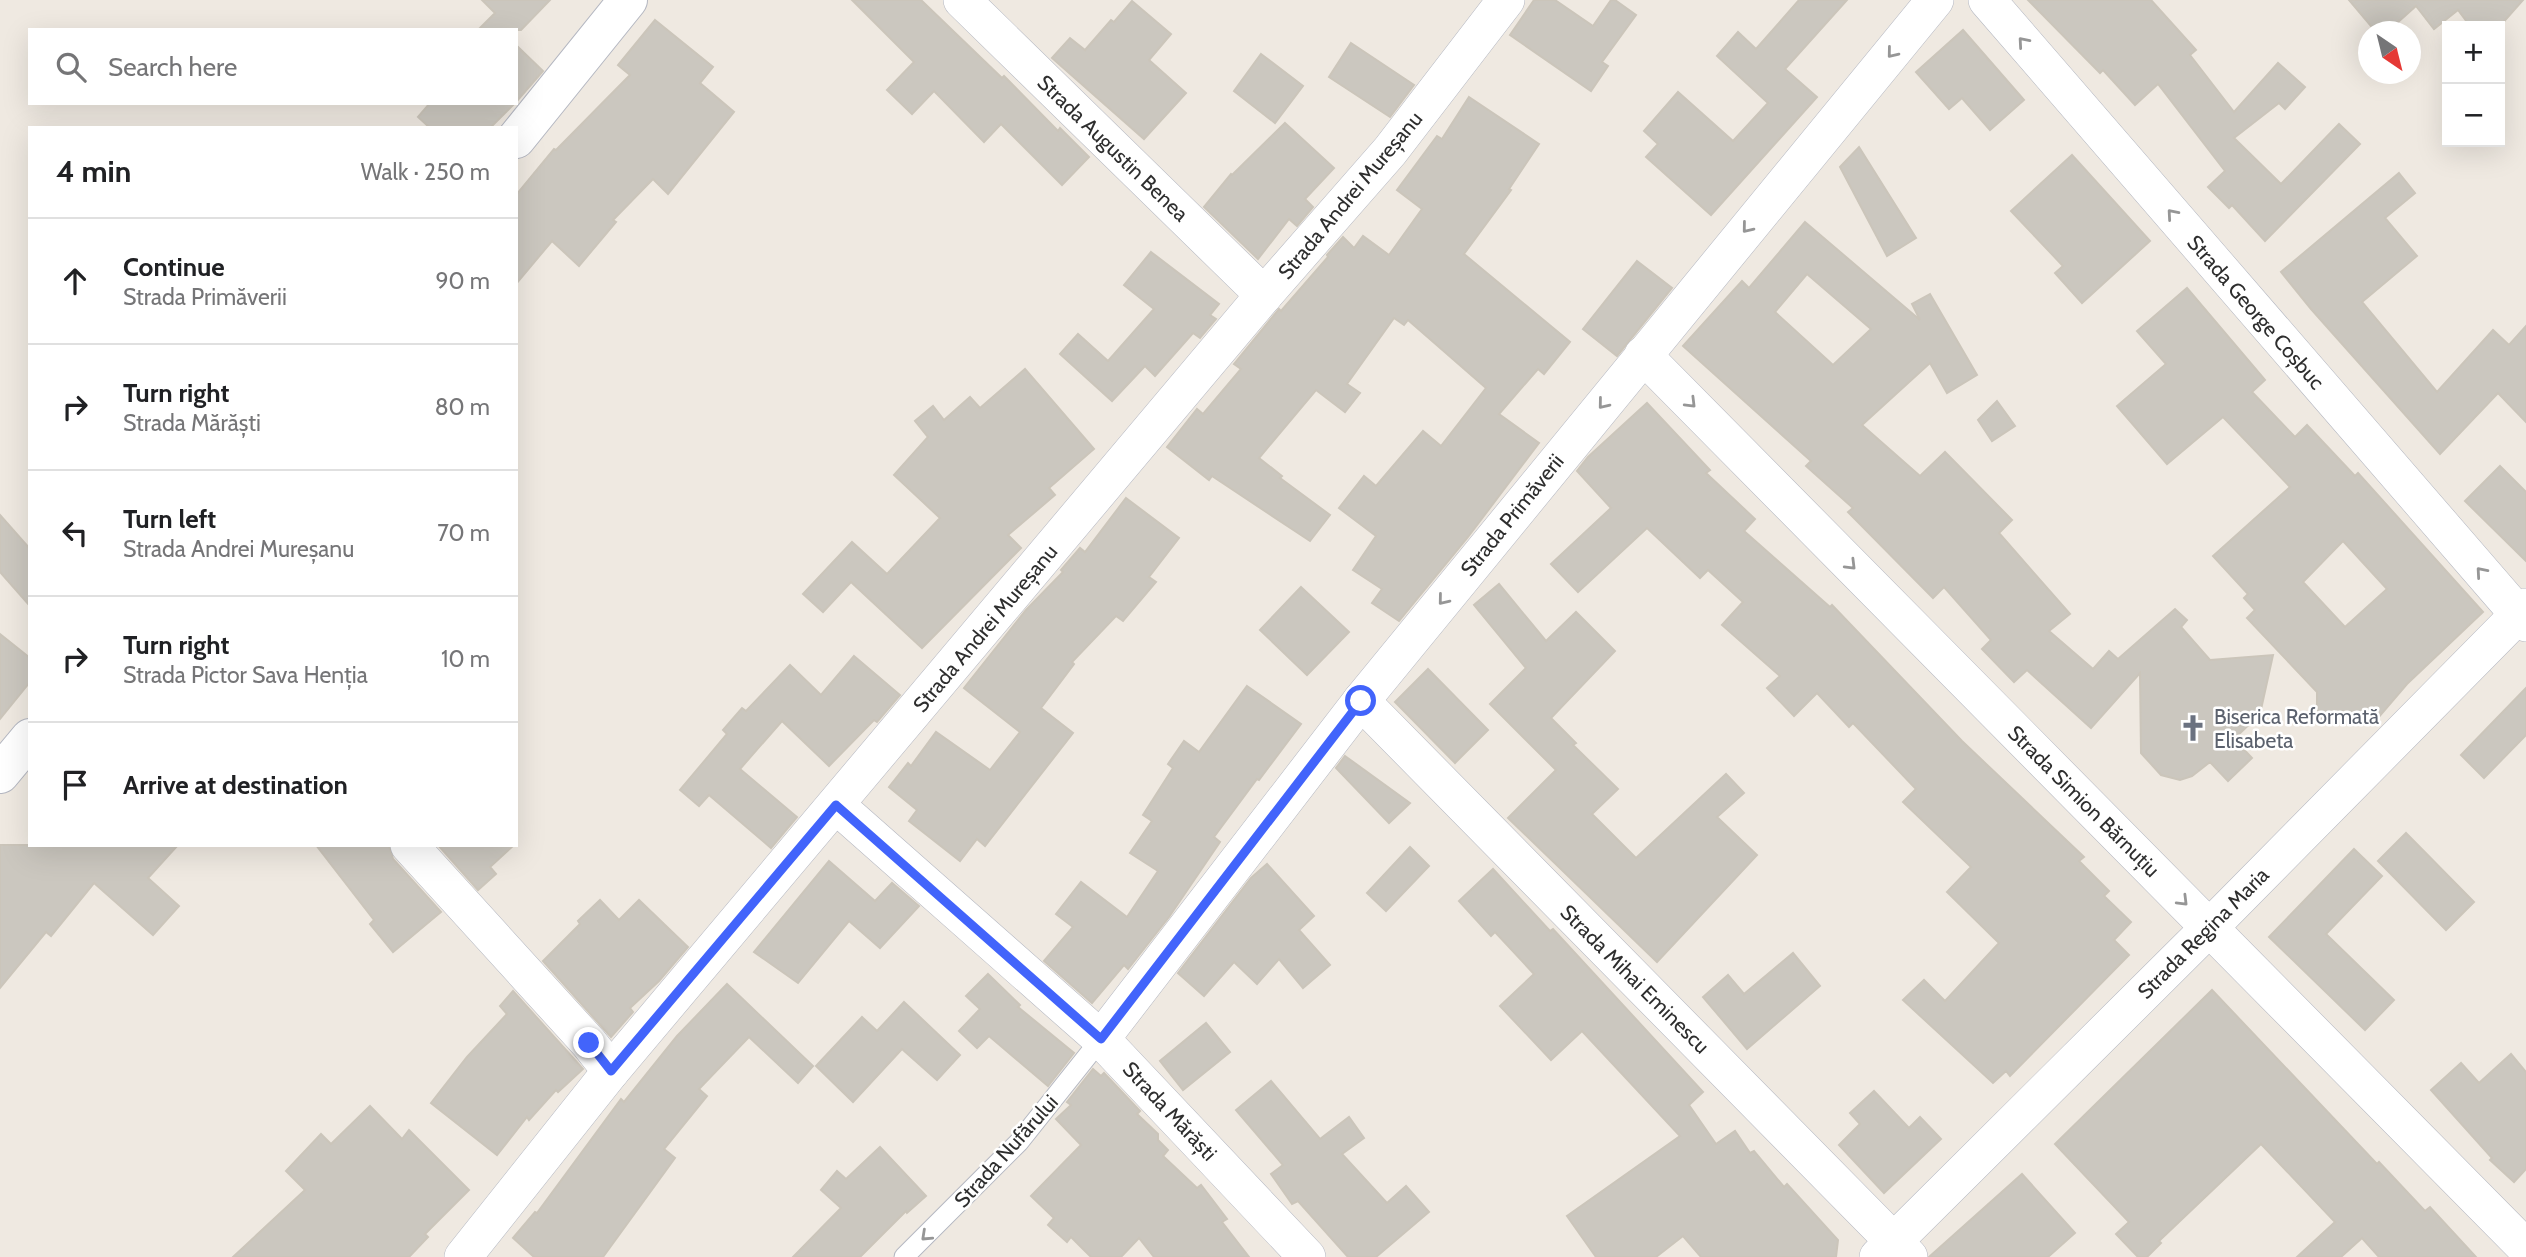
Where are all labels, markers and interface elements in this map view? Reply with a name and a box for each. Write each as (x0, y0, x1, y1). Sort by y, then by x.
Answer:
north arrow (2358, 21, 2421, 84)
map controls (2442, 21, 2505, 147)
button: + (2442, 21, 2505, 84)
search box (28, 28, 518, 105)
one-way arrow (2019, 37, 2031, 50)
one-way arrow (1887, 45, 1900, 57)
icon: search (52, 48, 90, 86)
text: Search here (108, 51, 237, 83)
street label: Strada Augustin Benea (1032, 70, 1194, 226)
button: − (2442, 84, 2505, 147)
street label: Strada Andrei Mureșanu (1273, 106, 1429, 285)
text: 4 min (56, 153, 131, 190)
text: Walk · 250 m (361, 158, 490, 186)
one-way arrow (2168, 210, 2180, 223)
one-way arrow (1743, 220, 1755, 233)
street label: Strada George Coșbuc (2181, 230, 2330, 395)
text: Continue (123, 251, 225, 283)
icon: ahead (56, 262, 94, 300)
text: 90 m (436, 267, 490, 295)
text: Strada Primăverii (123, 283, 287, 311)
text: Turn right (123, 377, 229, 409)
icon: right (56, 388, 94, 426)
text: 80 m (435, 393, 490, 421)
one-way arrow (1682, 395, 1695, 408)
one-way arrow (1598, 397, 1611, 409)
text: Strada Mărăști (123, 409, 261, 437)
street label: Strada Primăverii (1455, 449, 1569, 581)
text: Turn left (123, 503, 216, 535)
icon: left (56, 514, 94, 552)
text: 70 m (437, 519, 490, 547)
text: Strada Andrei Mureșanu (123, 535, 354, 563)
street label: Strada Andrei Mureșanu (908, 539, 1064, 718)
one-way arrow (1842, 557, 1855, 570)
one-way arrow (2477, 567, 2489, 580)
one-way arrow (1439, 592, 1452, 604)
text: Turn right (123, 629, 229, 661)
icon: right (56, 640, 94, 678)
text: 10 m (441, 645, 490, 673)
text: Strada Pictor Sava Henția (123, 661, 368, 689)
route start (1345, 685, 1376, 716)
place label: Biserica Reformată Elisabeta (2214, 704, 2379, 753)
church icon: Biserica Reformată Elisabeta (2178, 713, 2208, 743)
street label: Strada Simion Bărnuțiu (2002, 720, 2165, 883)
icon: arrive (56, 766, 94, 804)
text: Arrive at destination (123, 769, 348, 801)
street label: Strada Regina Maria (2132, 862, 2274, 1004)
one-way arrow (2174, 893, 2187, 906)
street label: Strada Mihai Eminescu (1555, 899, 1715, 1059)
route end (573, 1027, 604, 1058)
street label: Strada Mărăști (1116, 1056, 1222, 1167)
street label: Strada Nufărului (949, 1090, 1063, 1212)
one-way arrow (921, 1228, 934, 1241)

